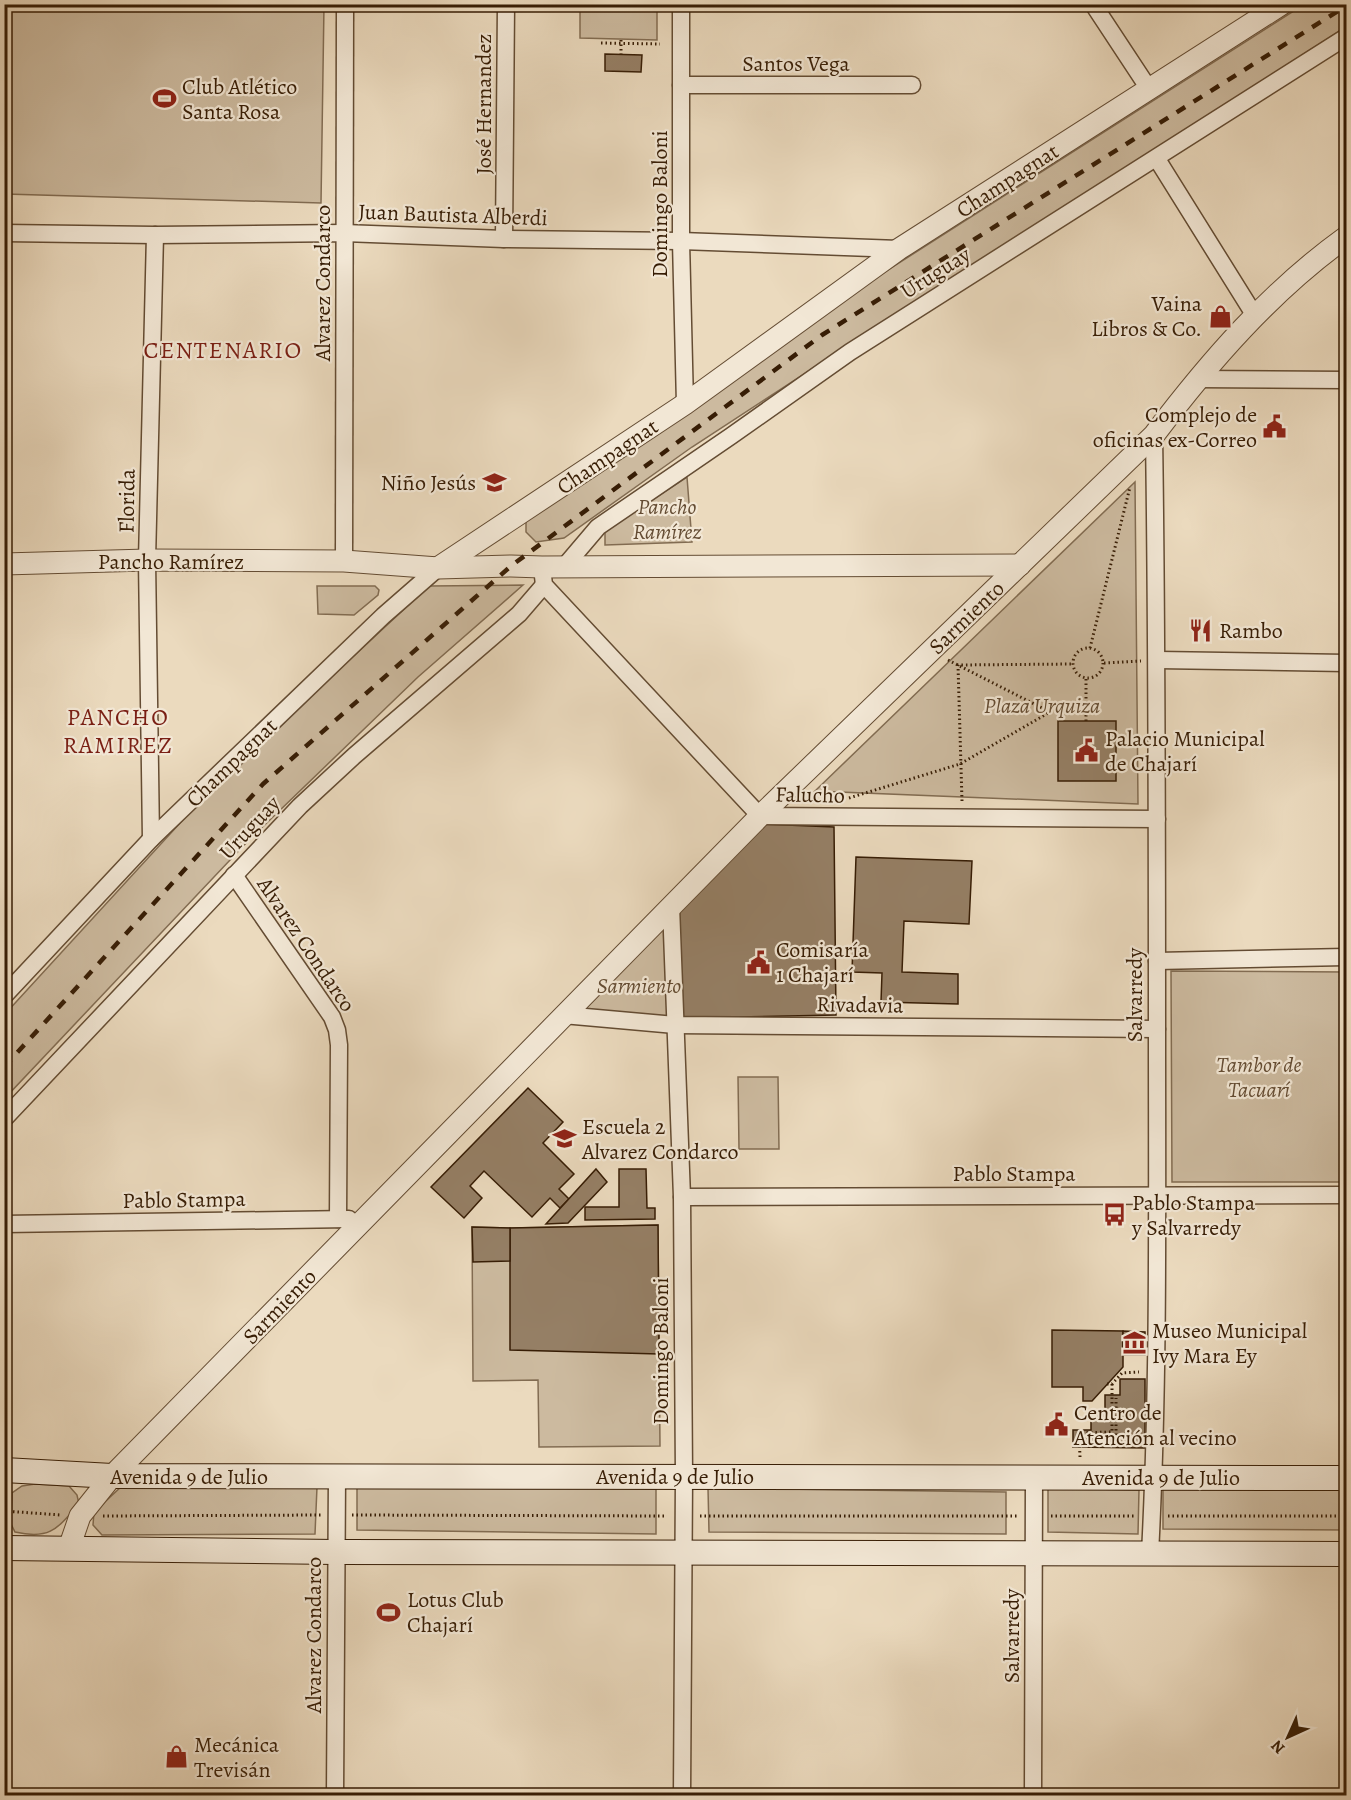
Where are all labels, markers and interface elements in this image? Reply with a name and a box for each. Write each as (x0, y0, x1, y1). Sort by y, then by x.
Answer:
street label: José Hernandez (469, 34, 499, 174)
street label: Santos Vega (742, 49, 850, 79)
place label: Club Atlético Santa Rosa (182, 72, 297, 127)
sports icon: Club Atlético Santa Rosa (151, 86, 177, 112)
street label: Domingo Baloni (645, 130, 675, 278)
street label: Champagnat (951, 137, 1065, 225)
street label: Juan Bautista Alberdi (358, 197, 548, 233)
street label: Alvarez Condarco (308, 205, 338, 362)
street label: Uruguay (895, 240, 976, 306)
place label: Vaina Libros & Co. (1091, 289, 1203, 344)
shop icon: Vaina Libros & Co. (1207, 303, 1233, 329)
district label: CENTENARIO (143, 334, 303, 366)
place label: Complejo de oficinas ex-Correo (1093, 400, 1257, 455)
street label: Champagnat (551, 412, 664, 502)
public building icon: Complejo de oficinas ex-Correo (1262, 414, 1288, 440)
street label: Florida (111, 468, 143, 533)
place label: Niño Jesús (381, 468, 476, 498)
school or university icon: Niño Jesús (481, 469, 507, 495)
park label: Pancho Ramírez (633, 492, 701, 547)
street label: Pancho Ramírez (98, 547, 244, 577)
street label: Sarmiento (922, 574, 1011, 661)
place label: Rambo (1219, 616, 1283, 646)
restaurant icon: Rambo (1188, 617, 1214, 643)
park label: Plaza Urquiza (984, 691, 1100, 721)
district label: PANCHO RAMIREZ (63, 701, 173, 761)
street label: Champagnat (179, 711, 284, 814)
place label: Palacio Municipal de Chajarí (1105, 724, 1265, 779)
public building icon: Palacio Municipal de Chajarí (1074, 738, 1100, 764)
street label: Falucho (775, 779, 845, 811)
street label: Uruguay (212, 789, 287, 866)
street label: Alvarez Condarco (249, 870, 362, 1018)
place label: Comisaría 1 Chajarí (776, 935, 870, 990)
street label: Salvarredy (1120, 947, 1150, 1042)
public building icon: Comisaría 1 Chajarí (745, 949, 771, 975)
park label: Sarmiento (597, 971, 681, 1001)
street label: Rivadavia (816, 989, 904, 1021)
park label: Tambor de Tacuarí (1217, 1050, 1302, 1105)
place label: Escuela 2 Alvarez Condarco (581, 1112, 739, 1167)
school or university icon: Escuela 2 Alvarez Condarco (551, 1126, 577, 1152)
street label: Pablo Stampa (952, 1159, 1076, 1189)
street label: Pablo Stampa (122, 1184, 247, 1216)
place label: Pablo Stampa y Salvarredy (1131, 1188, 1256, 1243)
bus stop icon: Pablo Stampa y Salvarredy (1101, 1202, 1127, 1228)
street label: Sarmiento (236, 1262, 323, 1351)
street label: Domingo Baloni (646, 1277, 676, 1425)
place label: Museo Municipal Ivy Mara Ey (1152, 1316, 1307, 1371)
museum icon: Museo Municipal Ivy Mara Ey (1121, 1330, 1147, 1356)
place label: Centro de Atención al vecino (1073, 1398, 1237, 1453)
public building icon: Centro de Atención al vecino (1043, 1412, 1069, 1438)
street label: Avenida 9 de Julio (109, 1462, 268, 1492)
street label: Avenida 9 de Julio (595, 1462, 754, 1492)
street label: Avenida 9 de Julio (1081, 1463, 1240, 1493)
street label: Alvarez Condarco (299, 1557, 329, 1714)
place label: Lotus Club Chajarí (407, 1585, 504, 1640)
street label: Salvarredy (997, 1588, 1027, 1683)
sports icon: Lotus Club Chajarí (376, 1599, 402, 1625)
north arrow (1258, 1707, 1318, 1767)
place label: Mecánica Trevisán (194, 1730, 280, 1785)
text: N (1266, 1735, 1290, 1759)
shop icon: Mecánica Trevisán (163, 1744, 189, 1770)

